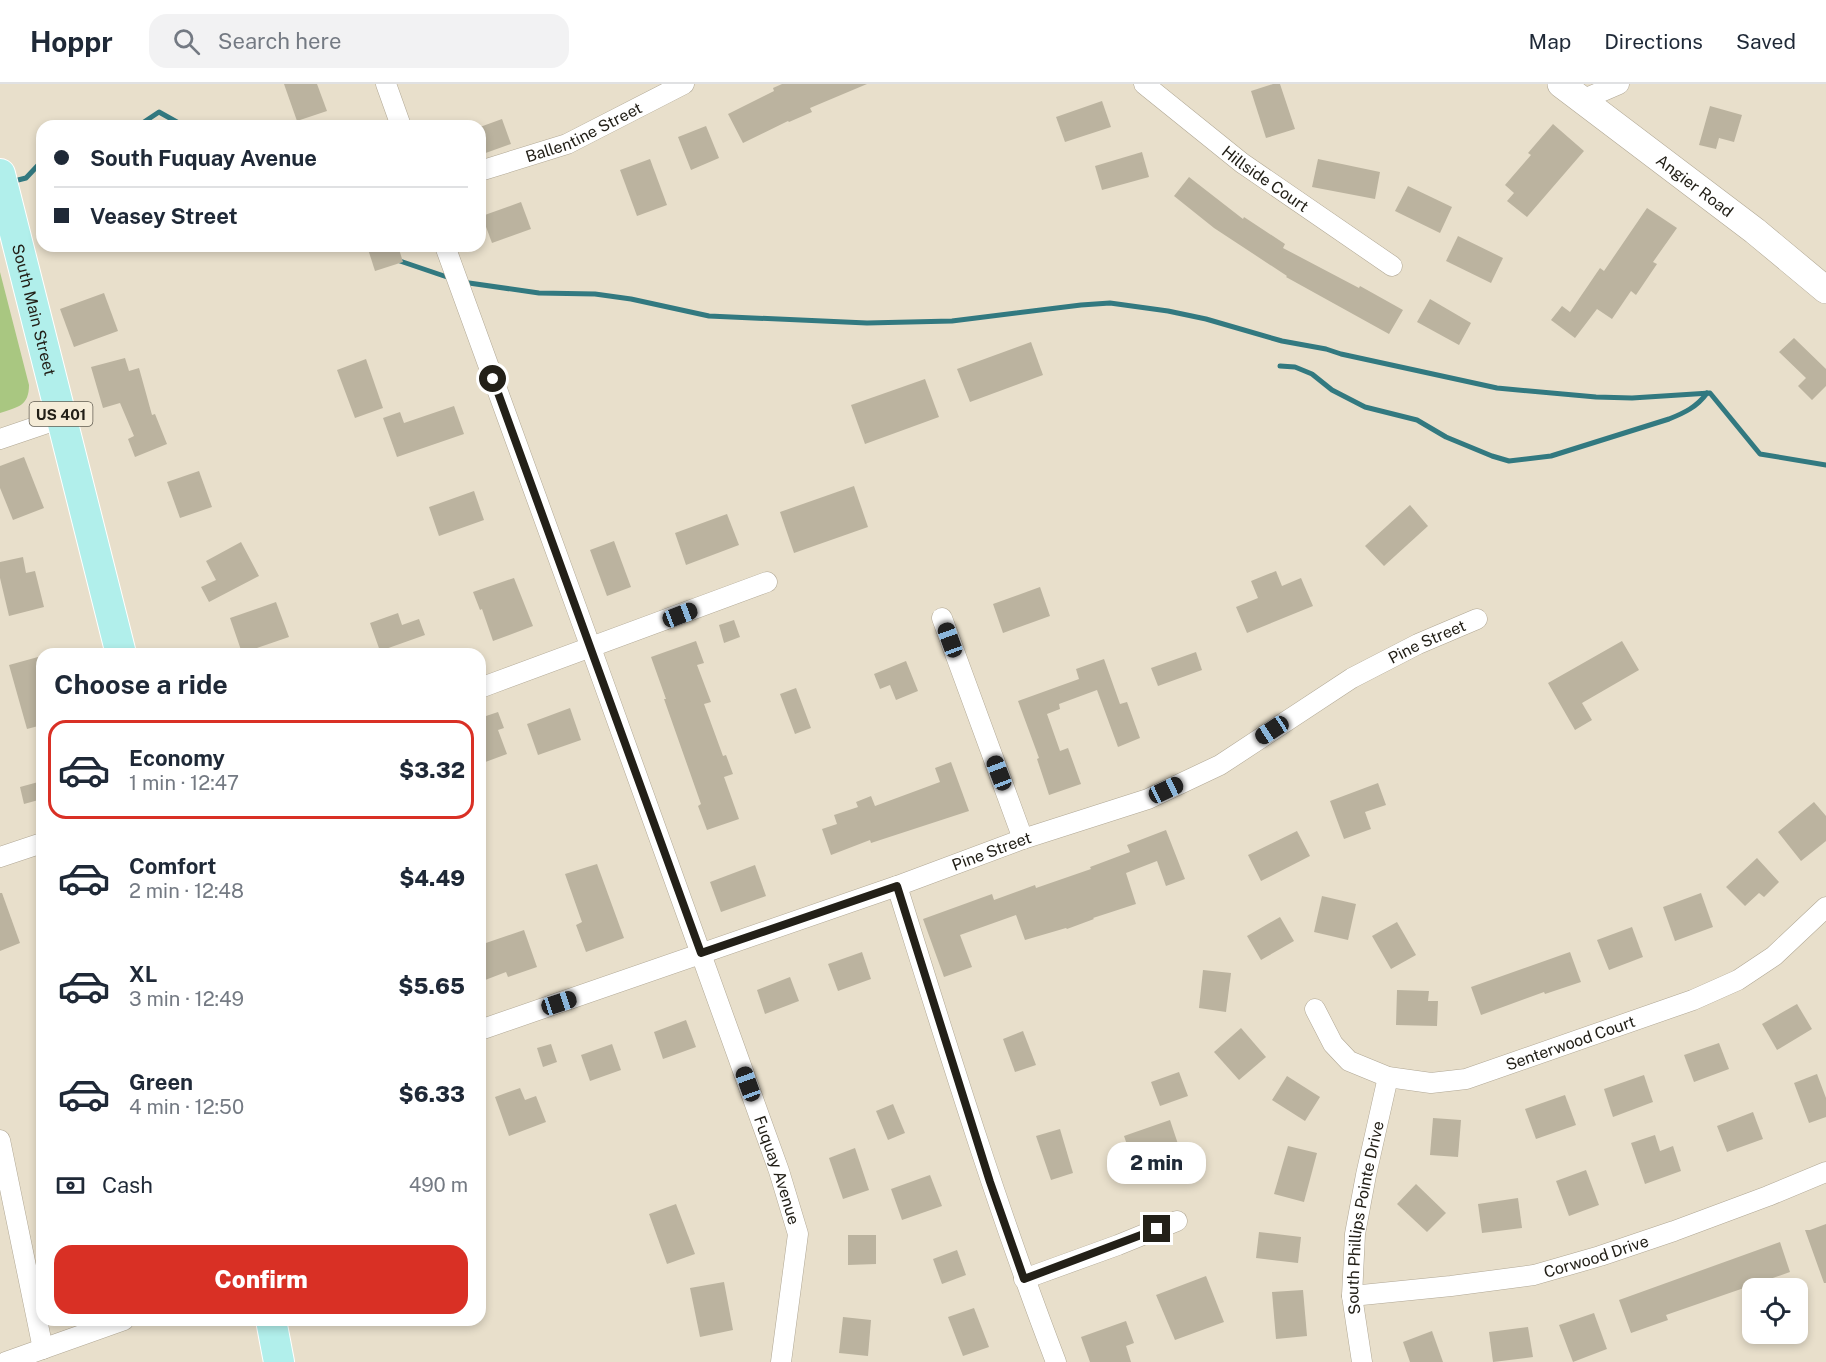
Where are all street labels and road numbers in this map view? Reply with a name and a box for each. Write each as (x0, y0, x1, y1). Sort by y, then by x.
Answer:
street label: Ballentine Street (523, 98, 645, 166)
street label: Hillside Court (1218, 141, 1313, 216)
street label: Angier Road (1653, 150, 1737, 221)
street label: South Main Street (8, 242, 60, 378)
road number: US 401 (29, 402, 92, 426)
street label: Pine Street (1385, 615, 1468, 667)
street label: Pine Street (949, 828, 1033, 874)
street label: Senterwood Court (1503, 1011, 1638, 1074)
street label: Fuquay Avenue (750, 1113, 804, 1227)
street label: South Phillips Pointe Drive (1342, 1119, 1387, 1316)
street label: Corwood Drive (1541, 1231, 1651, 1281)

